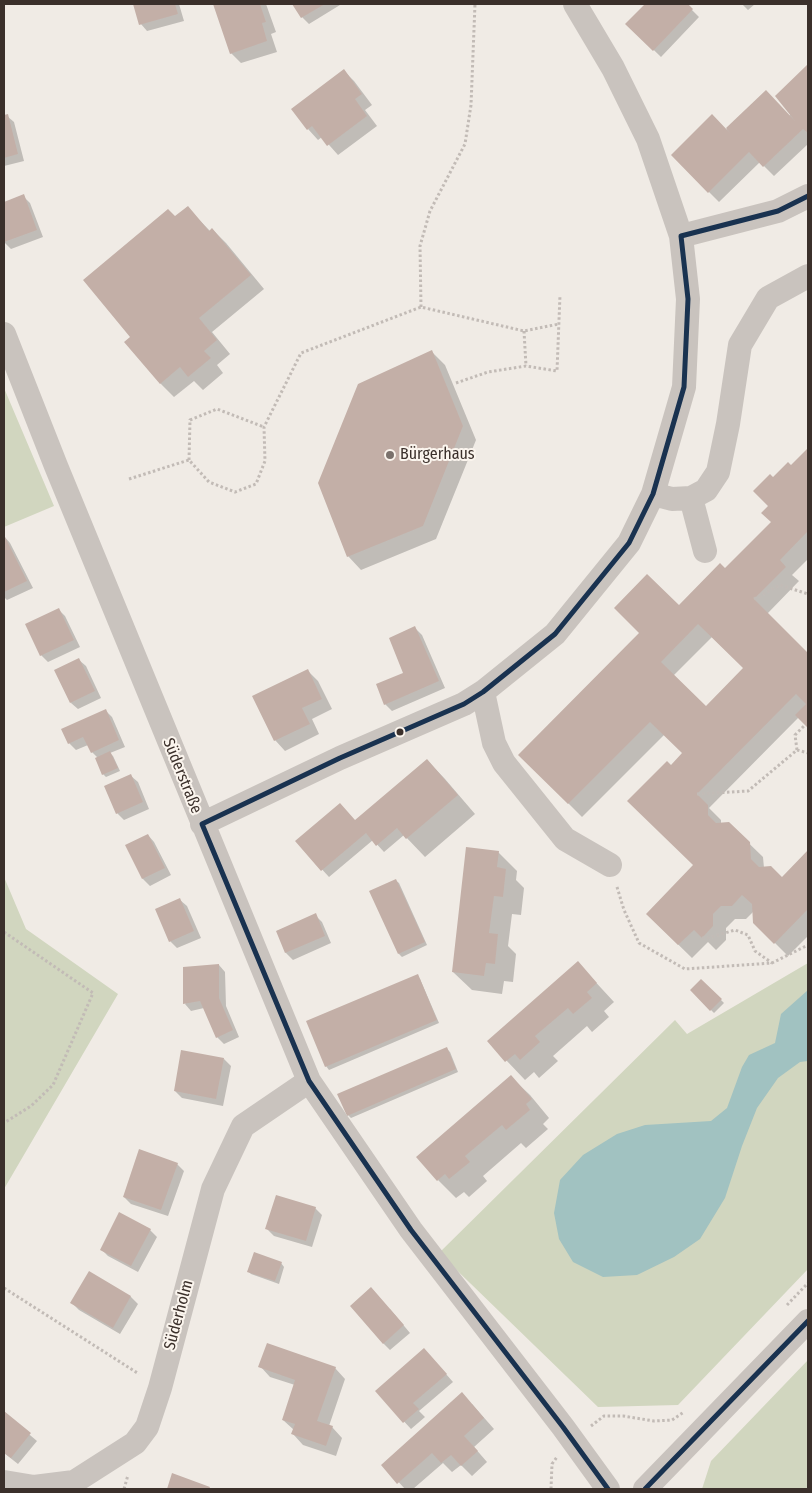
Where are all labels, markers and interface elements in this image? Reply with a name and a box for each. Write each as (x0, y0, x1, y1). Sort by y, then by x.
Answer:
place label: Bürgerhaus (400, 445, 475, 465)
marker: Bürgerhaus (384, 449, 396, 461)
unlabelled marker (395, 727, 405, 737)
street label: Süderstraße (158, 736, 206, 816)
street label: Süderholm (160, 1278, 198, 1352)

